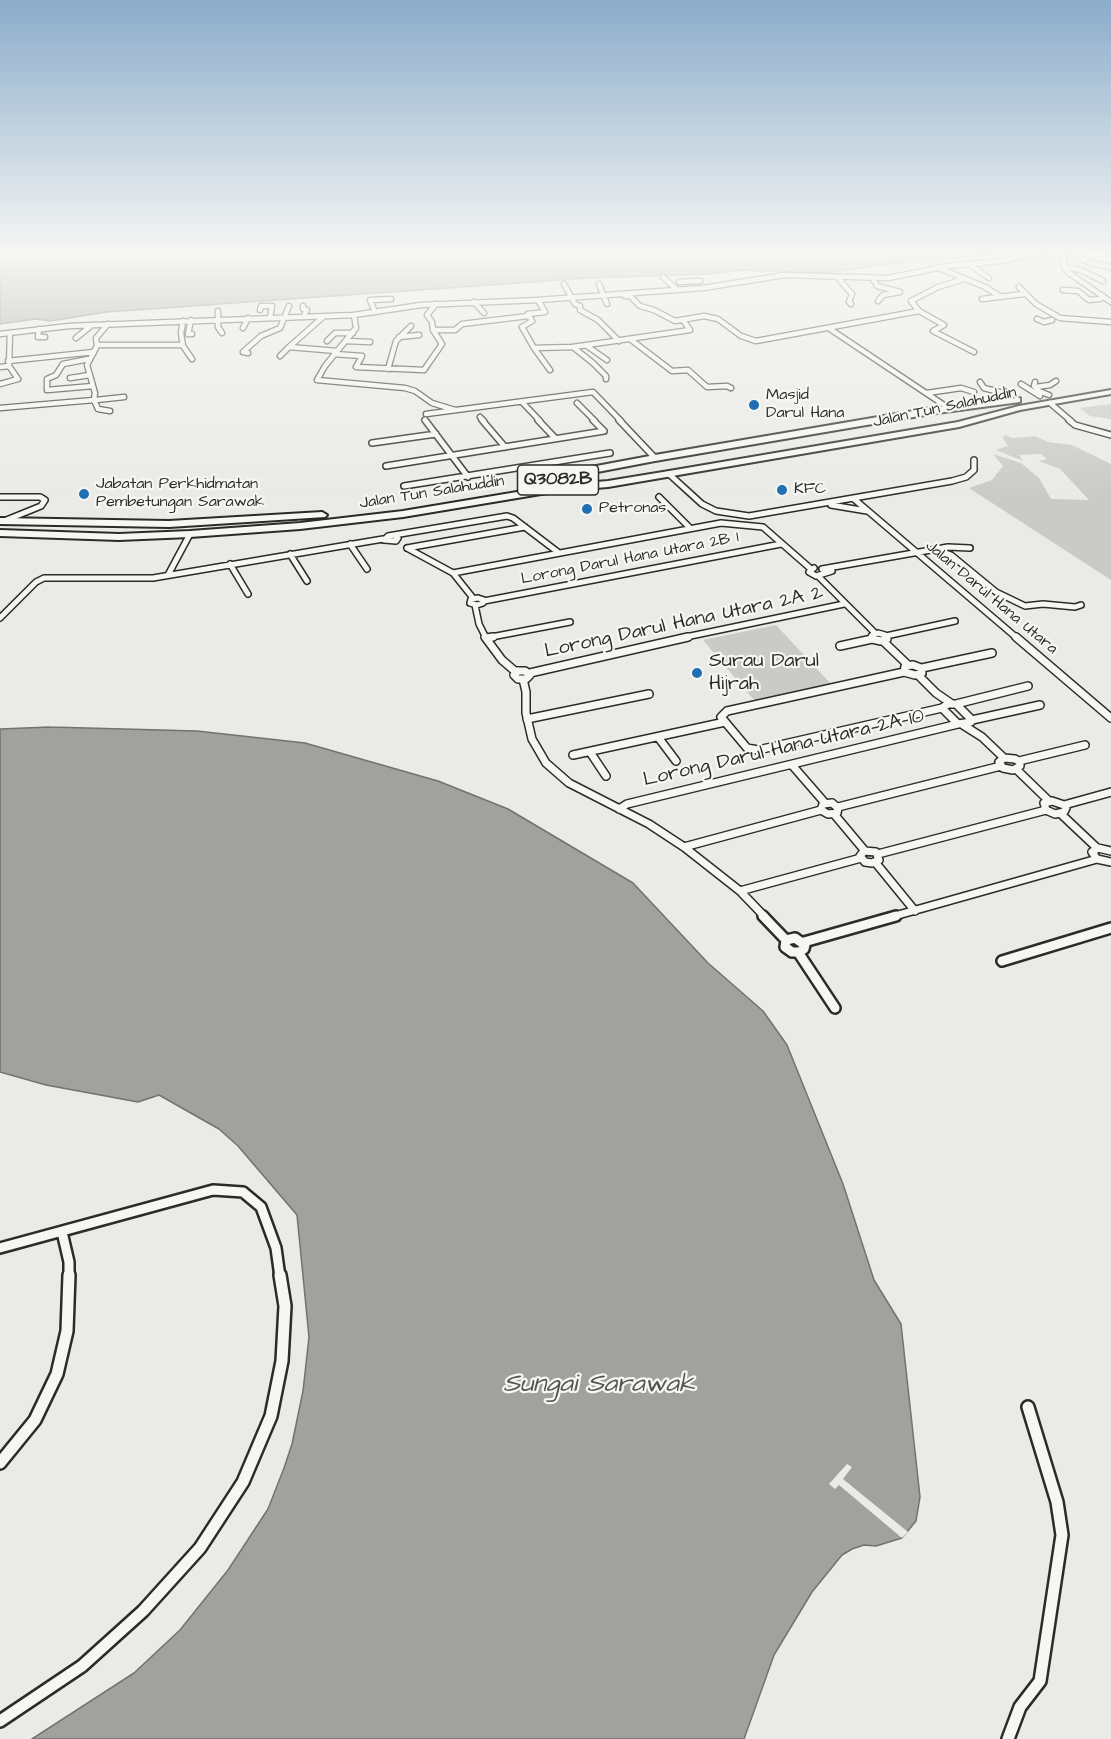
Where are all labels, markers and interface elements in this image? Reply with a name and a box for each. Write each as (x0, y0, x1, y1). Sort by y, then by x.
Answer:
street label: Jalan Tun Salahuddin (872, 383, 1018, 433)
place label: Masjid Darul Hana (766, 386, 844, 424)
marker: Masjid Darul Hana (747, 398, 761, 412)
road number: Q3082B (518, 465, 598, 495)
street label: Jalan Tun Salahuddin (358, 472, 506, 514)
place label: Jabatan Perkhidmatan Pembetungan Sarawak (96, 475, 265, 513)
place label: KFC (794, 480, 826, 500)
marker: KFC (775, 483, 789, 497)
marker: Jabatan Perkhidmatan Pembetungan Sarawak (77, 487, 91, 501)
place label: Petronas (599, 499, 666, 519)
marker: Petronas (580, 502, 594, 516)
street label: Lorong Darul Hana Utara 2B 1 (520, 528, 740, 590)
street label: Jalan Darul Hana Utara (921, 537, 1061, 659)
street label: Lorong Darul Hana Utara 2A 2 (543, 582, 825, 664)
place label: Surau Darul Hijrah (709, 650, 819, 697)
marker: Surau Darul Hijrah (690, 666, 704, 680)
street label: Lorong Darul Hana Utara 2A 10 (641, 705, 927, 793)
water label: Sungai Sarawak (503, 1370, 695, 1402)

